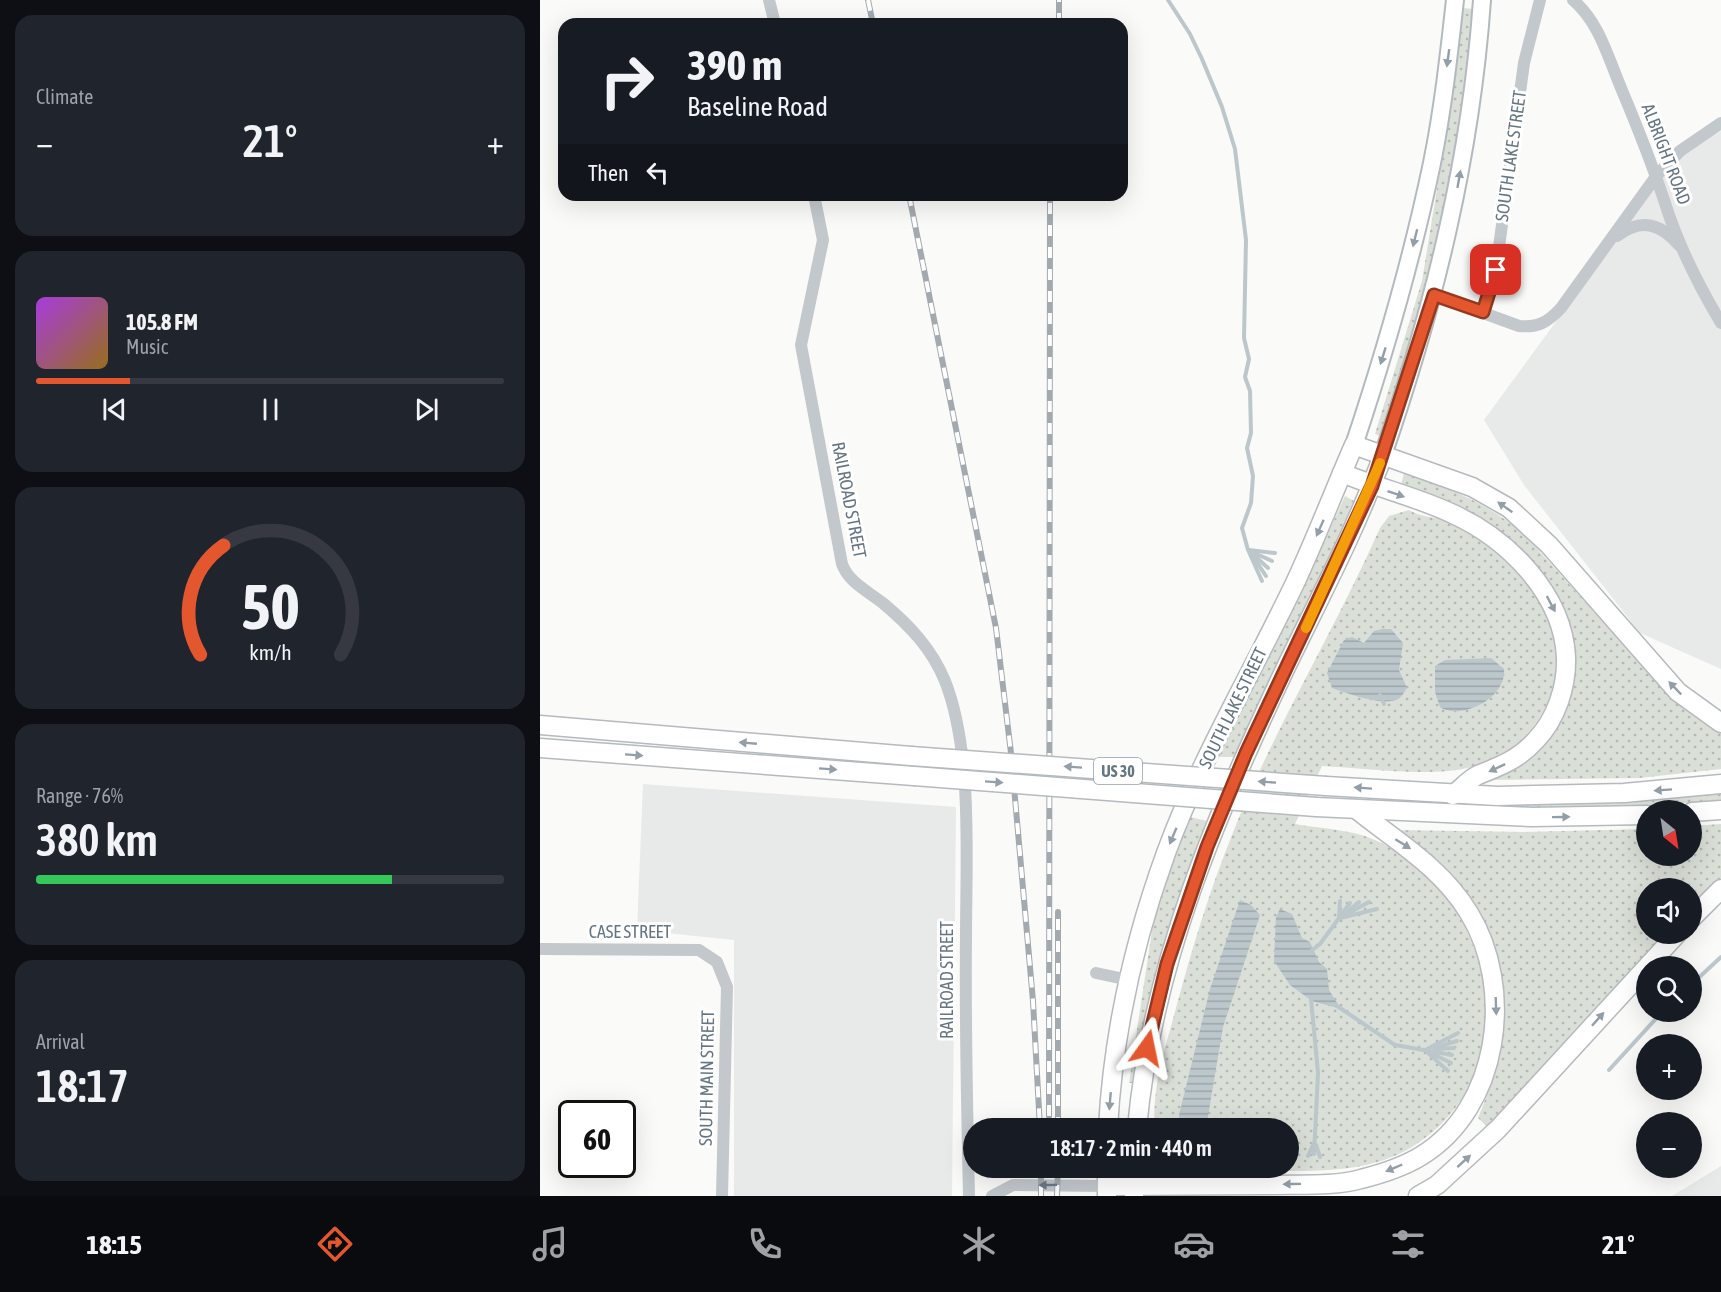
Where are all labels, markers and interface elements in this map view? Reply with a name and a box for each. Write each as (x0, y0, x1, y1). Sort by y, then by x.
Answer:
text: 390 m (687, 41, 782, 89)
icon: right (588, 42, 666, 120)
one-way arrow (1443, 49, 1453, 68)
text: Climate (36, 85, 93, 108)
street label: SOUTH LAKE STREET (1491, 89, 1530, 223)
text: Baseline Road (687, 91, 828, 122)
street label: ALBRIGHT ROAD (1638, 100, 1695, 207)
text: 21° (243, 115, 297, 167)
text: − (36, 123, 53, 161)
text: + (487, 123, 504, 161)
icon: left (641, 156, 674, 189)
text: Then (588, 160, 629, 186)
one-way arrow (1455, 170, 1464, 189)
one-way arrow (1409, 229, 1419, 248)
pin (1470, 244, 1521, 295)
icon: arrive (1479, 253, 1512, 286)
text: 105.8 FM (126, 309, 198, 335)
text: Music (126, 335, 168, 358)
one-way arrow (1378, 347, 1387, 365)
icon: previous (98, 393, 131, 426)
icon: pause (254, 393, 287, 426)
icon: next (410, 393, 443, 426)
street label: RAILROAD STREET (828, 440, 871, 560)
one-way arrow (1387, 490, 1405, 500)
one-way arrow (1498, 501, 1513, 513)
one-way arrow (1315, 519, 1325, 537)
text: 50 (241, 571, 299, 642)
one-way arrow (1546, 596, 1556, 613)
text: km/h (249, 640, 291, 665)
street label: SOUTH LAKE STREET (1194, 644, 1271, 772)
one-way arrow (1669, 681, 1682, 696)
one-way arrow (739, 738, 758, 748)
one-way arrow (624, 750, 643, 759)
road number: US 30 (1094, 758, 1142, 784)
one-way arrow (1063, 763, 1082, 772)
one-way arrow (1487, 763, 1505, 773)
one-way arrow (819, 764, 838, 774)
one-way arrow (984, 777, 1003, 787)
one-way arrow (1258, 777, 1277, 786)
text: Range · 76% (36, 784, 123, 807)
one-way arrow (1354, 784, 1373, 793)
one-way arrow (1653, 785, 1672, 794)
north arrow (1636, 800, 1702, 866)
map controls (1636, 800, 1702, 1178)
one-way arrow (1552, 812, 1571, 822)
text: 380 km (36, 814, 158, 866)
one-way arrow (1168, 828, 1178, 846)
one-way arrow (1395, 839, 1411, 850)
button: sound (1636, 878, 1702, 944)
street label: CASE STREET (589, 921, 671, 942)
street label: RAILROAD STREET (936, 921, 957, 1039)
button: search (1636, 956, 1702, 1022)
one-way arrow (1491, 997, 1500, 1016)
street label: SOUTH MAIN STREET (695, 1010, 718, 1146)
one-way arrow (1591, 1012, 1605, 1027)
position arrow (1115, 1016, 1179, 1080)
text: Arrival (36, 1030, 85, 1053)
button: + (1636, 1034, 1702, 1100)
text: 18:17 (36, 1060, 129, 1112)
one-way arrow (1106, 1092, 1115, 1111)
speed limit sign: 60 (558, 1100, 636, 1178)
button: − (1636, 1112, 1702, 1178)
text: 18:17 · 2 min · 440 m (1050, 1135, 1212, 1161)
one-way arrow (1457, 1154, 1472, 1168)
one-way arrow (1385, 1163, 1403, 1173)
one-way arrow (1039, 1180, 1058, 1190)
one-way arrow (1282, 1180, 1301, 1189)
icon: directions (314, 1223, 356, 1265)
icon: music (529, 1223, 571, 1265)
icon: phone (744, 1223, 786, 1265)
icon: climate (958, 1223, 1000, 1265)
icon: car (1173, 1223, 1215, 1265)
icon: filters (1387, 1223, 1429, 1265)
text: 18:15 (86, 1229, 142, 1260)
text: 21° (1602, 1229, 1635, 1260)

